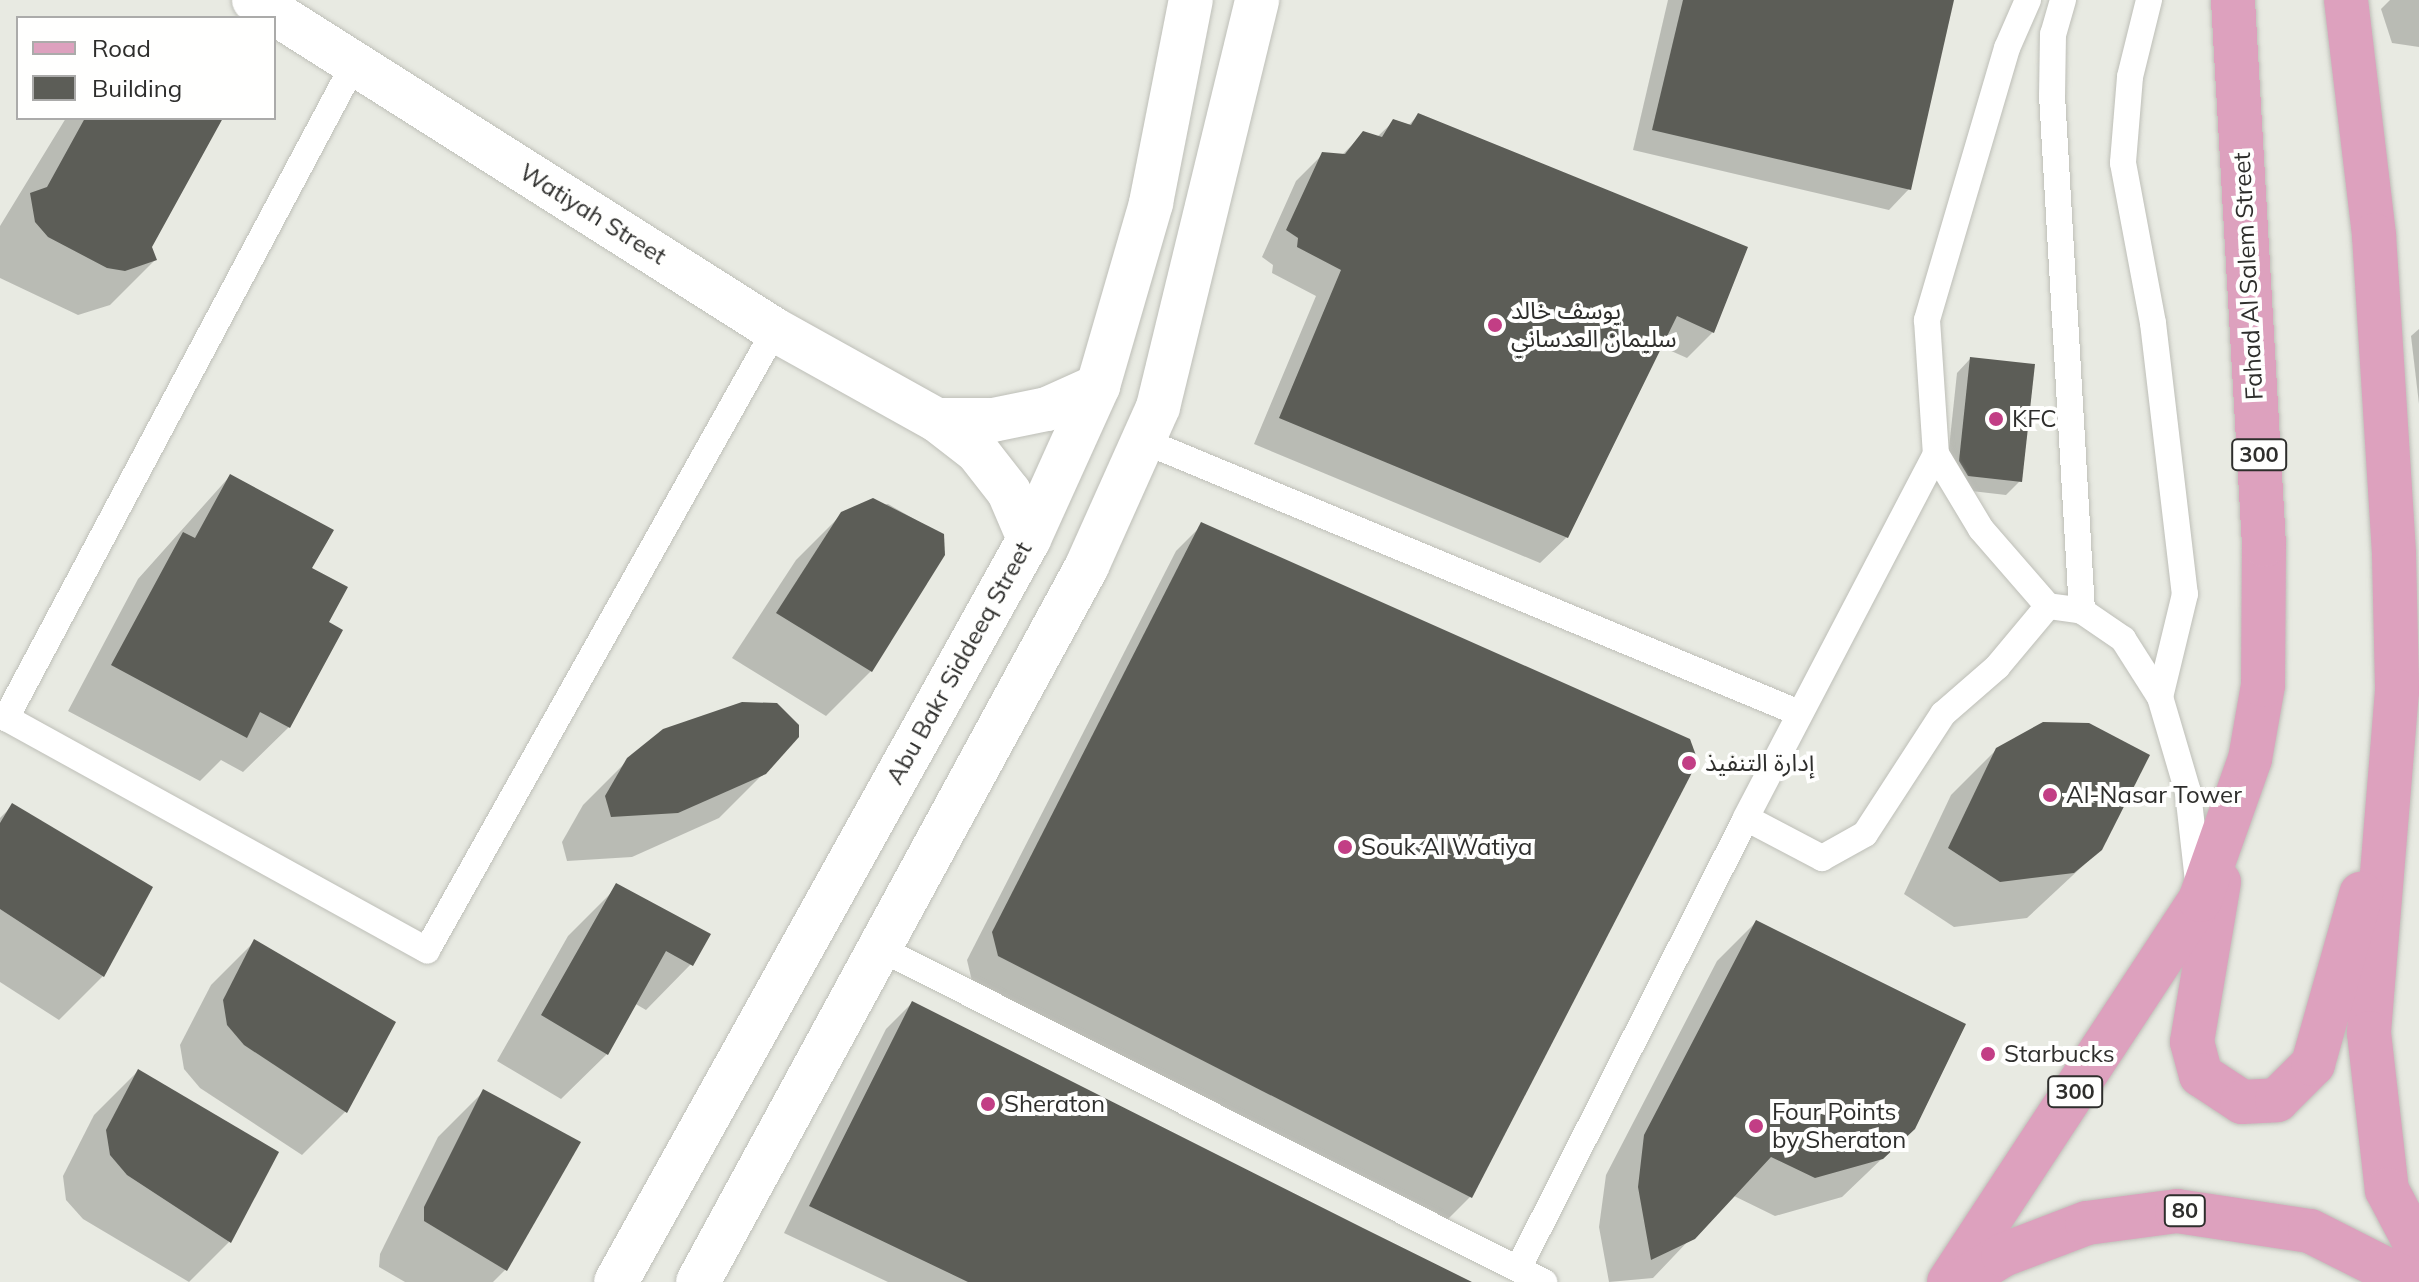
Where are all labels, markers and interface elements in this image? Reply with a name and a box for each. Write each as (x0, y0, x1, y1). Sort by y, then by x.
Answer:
legend (16, 16, 276, 120)
text: Road (92, 33, 151, 63)
text: Building (92, 73, 182, 103)
street label: Fahad Al Salem Street (2227, 151, 2269, 401)
street label: Watiyah Street (514, 157, 672, 271)
place label: يوسف خالد سليمان العدساني (1511, 297, 1677, 353)
marker: يوسف خالد سليمان العدساني (1486, 316, 1504, 334)
place label: KFC (2012, 405, 2057, 433)
marker: KFC (1987, 410, 2005, 428)
road number: 300 (2231, 437, 2287, 473)
street label: Abu Bakr Siddeeq Street (880, 537, 1038, 789)
place label: إدارة التنفيذ (1705, 749, 1814, 777)
marker: إدارة التنفيذ (1680, 754, 1698, 772)
place label: Al-Nasar Tower (2066, 781, 2242, 809)
marker: Al-Nasar Tower (2041, 786, 2059, 804)
place label: Souk Al Watiya (1361, 833, 1532, 861)
marker: Souk Al Watiya (1336, 838, 1354, 856)
place label: Starbucks (2004, 1040, 2115, 1068)
marker: Starbucks (1979, 1045, 1997, 1063)
road number: 300 (2047, 1074, 2103, 1110)
place label: Sheraton (1004, 1090, 1105, 1118)
marker: Sheraton (979, 1095, 997, 1113)
place label: Four Points by Sheraton (1772, 1098, 1906, 1154)
marker: Four Points by Sheraton (1747, 1117, 1765, 1135)
road number: 80 (2163, 1193, 2207, 1229)

